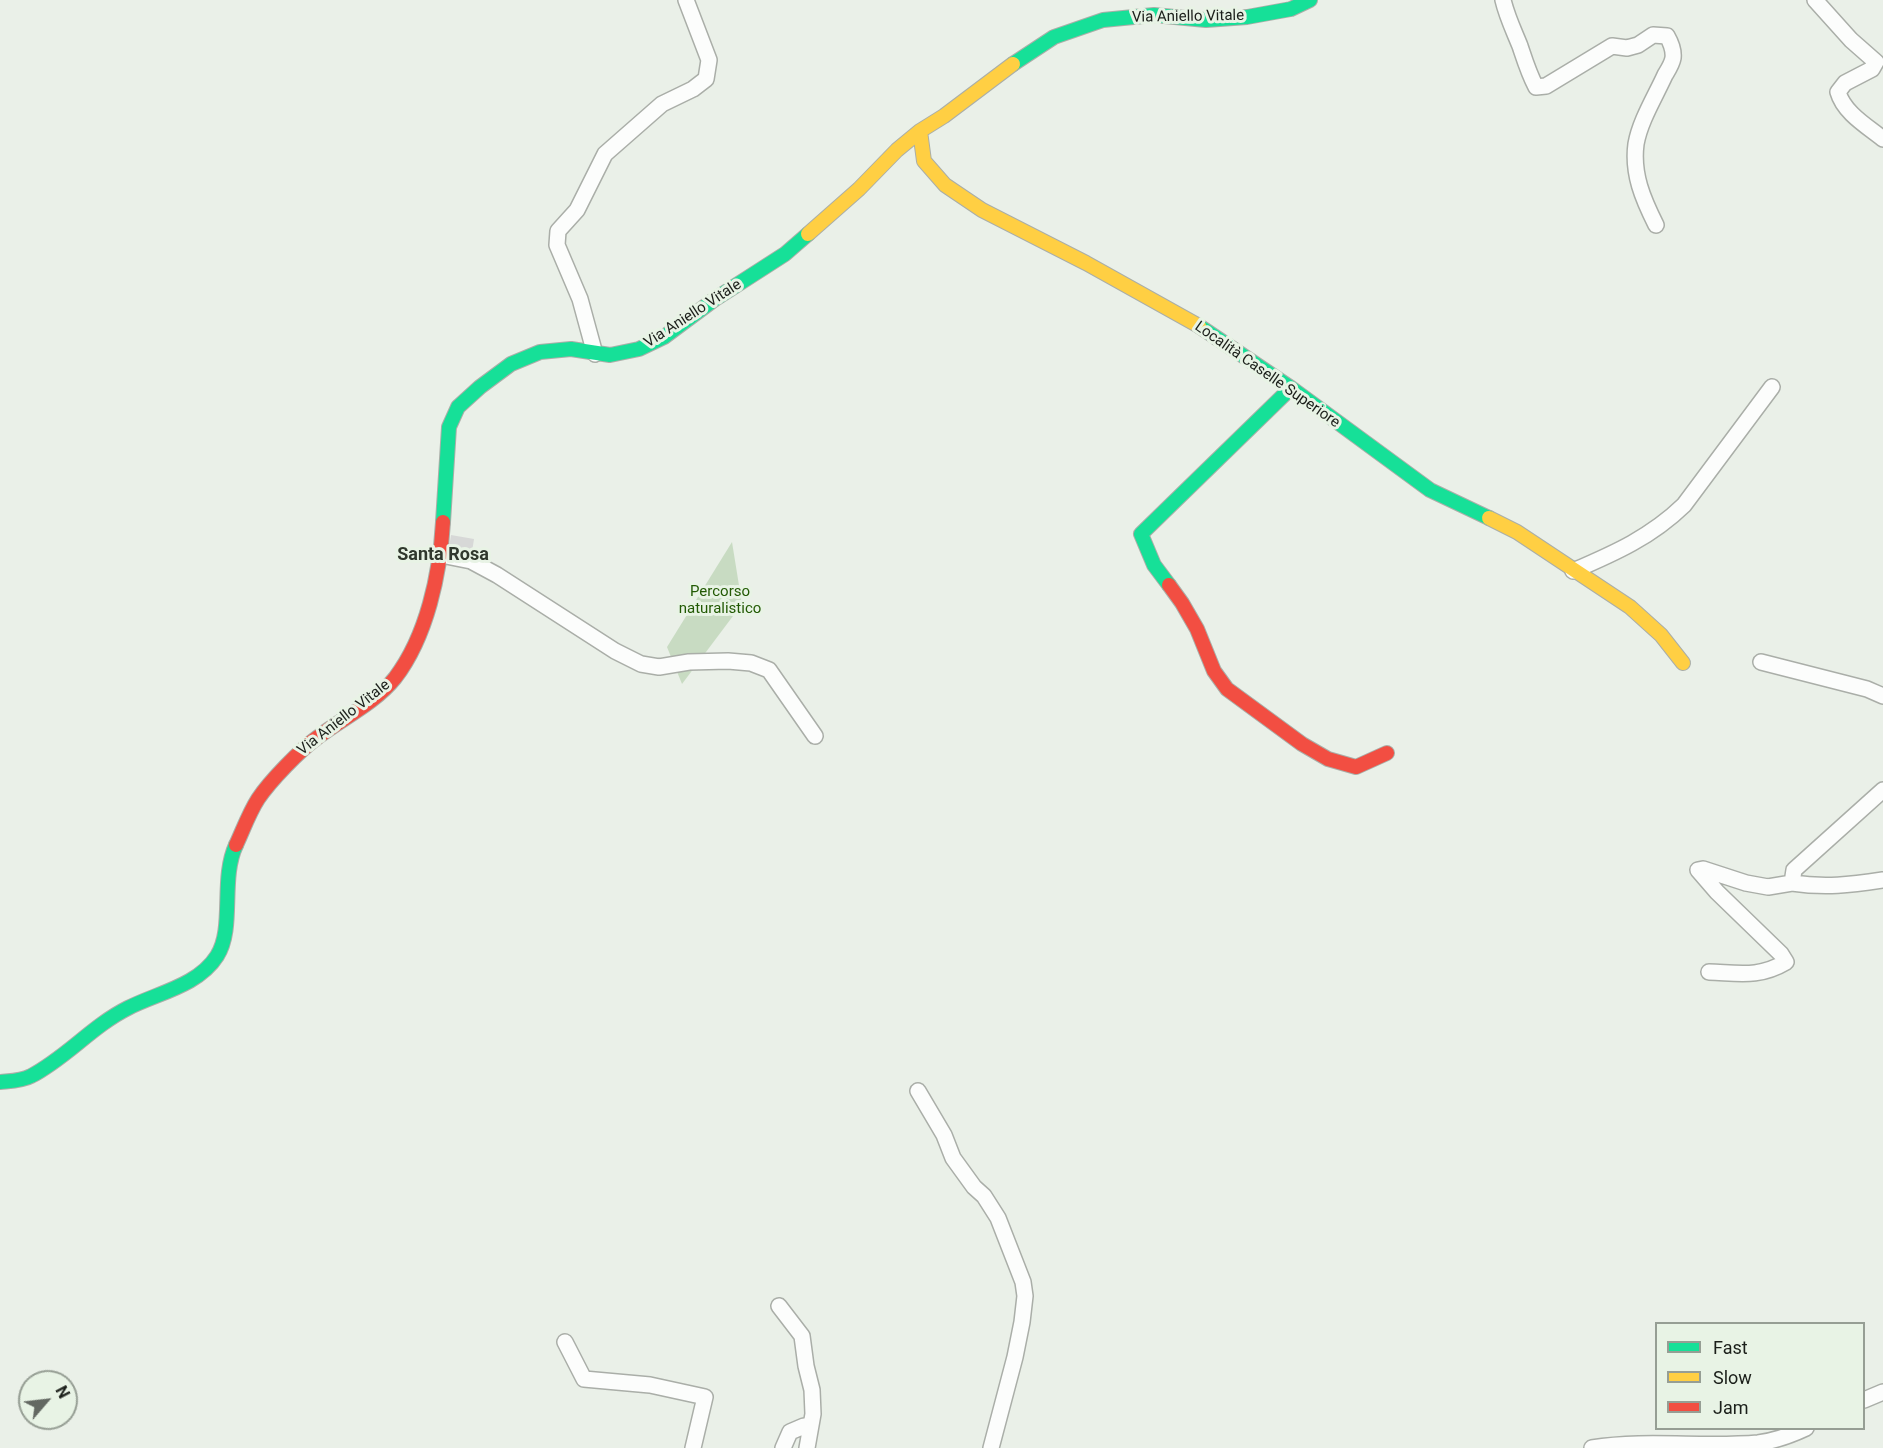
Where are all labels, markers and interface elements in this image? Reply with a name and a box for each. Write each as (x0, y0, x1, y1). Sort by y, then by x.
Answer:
street label: Via Aniello Vitale (1132, 7, 1244, 27)
street label: Via Aniello Vitale (641, 276, 745, 352)
street label: Località Caselle Superiore (1191, 318, 1343, 432)
district label: Santa Rosa (397, 544, 489, 566)
park label: Percorso naturalistico (679, 583, 761, 618)
street label: Via Aniello Vitale (294, 676, 394, 760)
legend (1655, 1322, 1865, 1430)
text: Fast (1713, 1337, 1748, 1358)
text: Slow (1713, 1367, 1752, 1388)
north arrow (18, 1370, 78, 1430)
text: N (52, 1383, 74, 1402)
text: Jam (1713, 1397, 1749, 1418)

